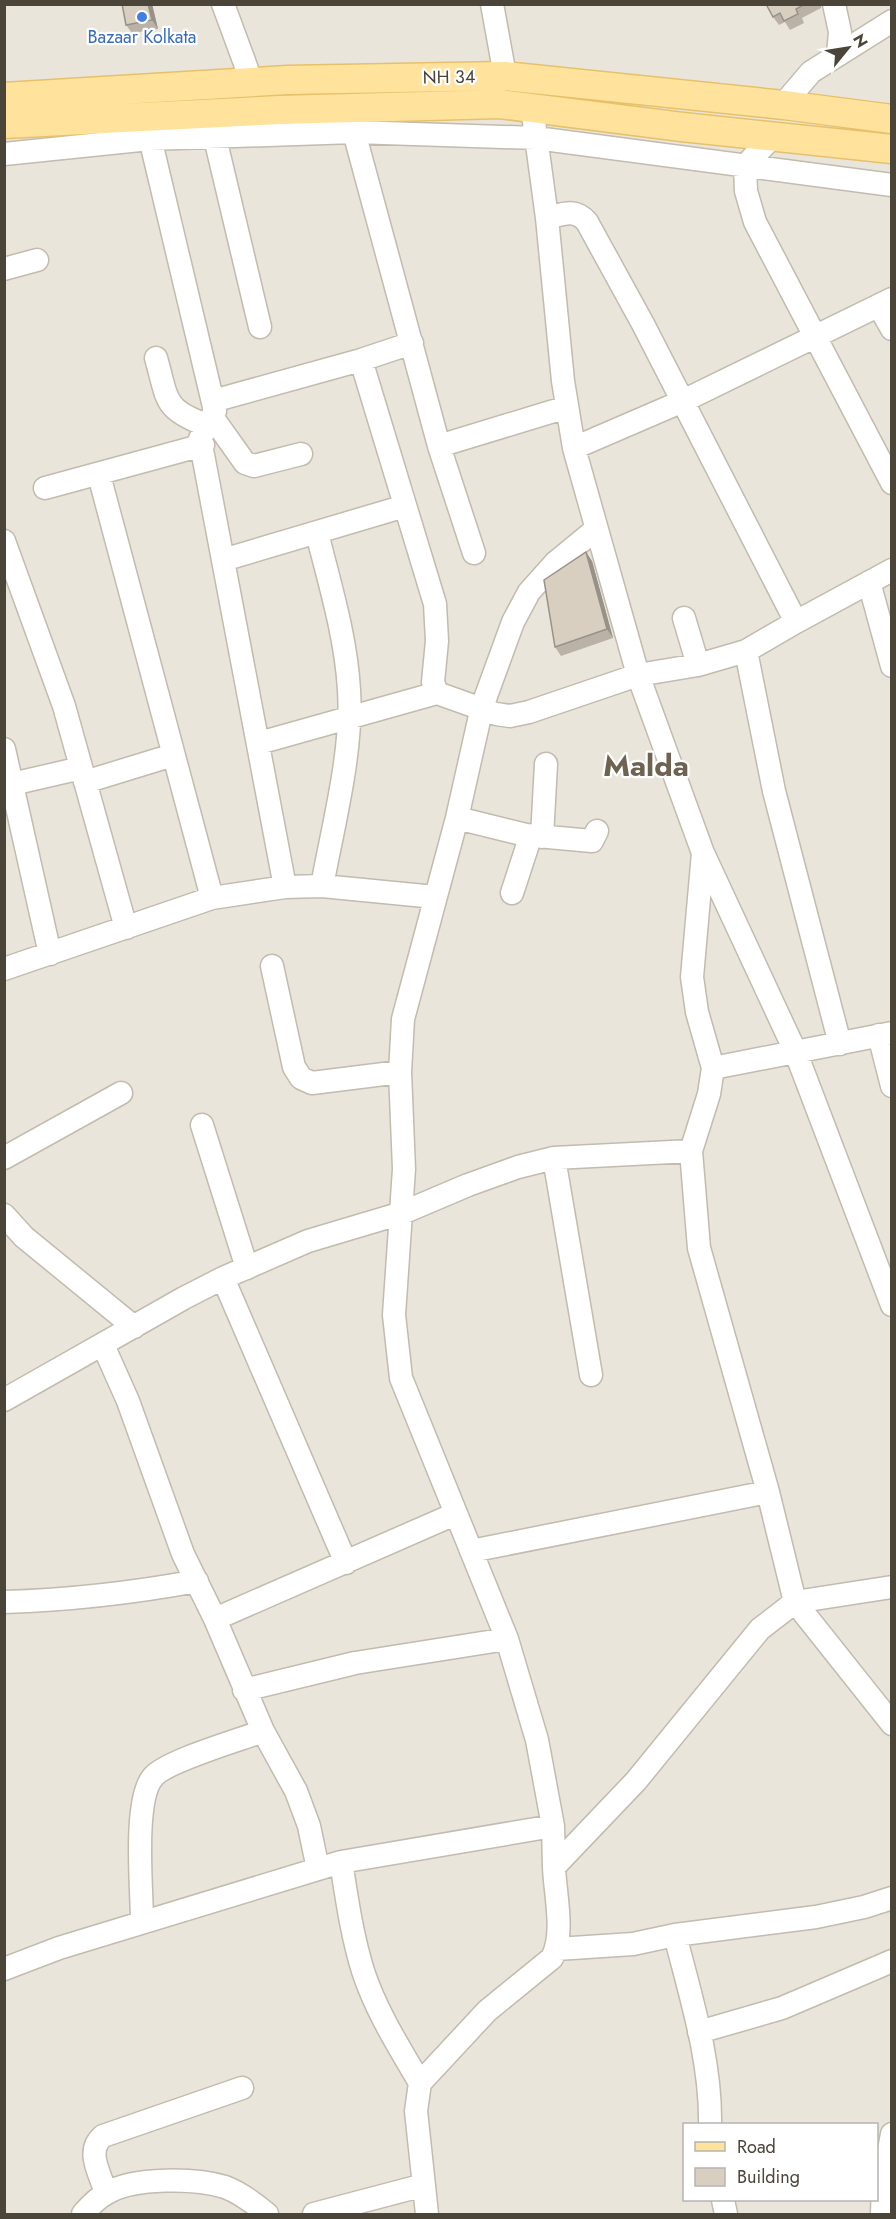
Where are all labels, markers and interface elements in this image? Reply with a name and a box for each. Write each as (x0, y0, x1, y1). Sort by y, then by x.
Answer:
marker: Bazaar Kolkata (135, 10, 149, 24)
north arrow (818, 18, 878, 78)
place label: Bazaar Kolkata (87, 24, 197, 50)
text: N (847, 29, 874, 52)
street label: NH 34 (423, 64, 475, 90)
district label: Malda (603, 744, 689, 787)
legend (683, 2123, 878, 2201)
text: Road (737, 2134, 776, 2160)
text: Building (737, 2164, 800, 2190)

